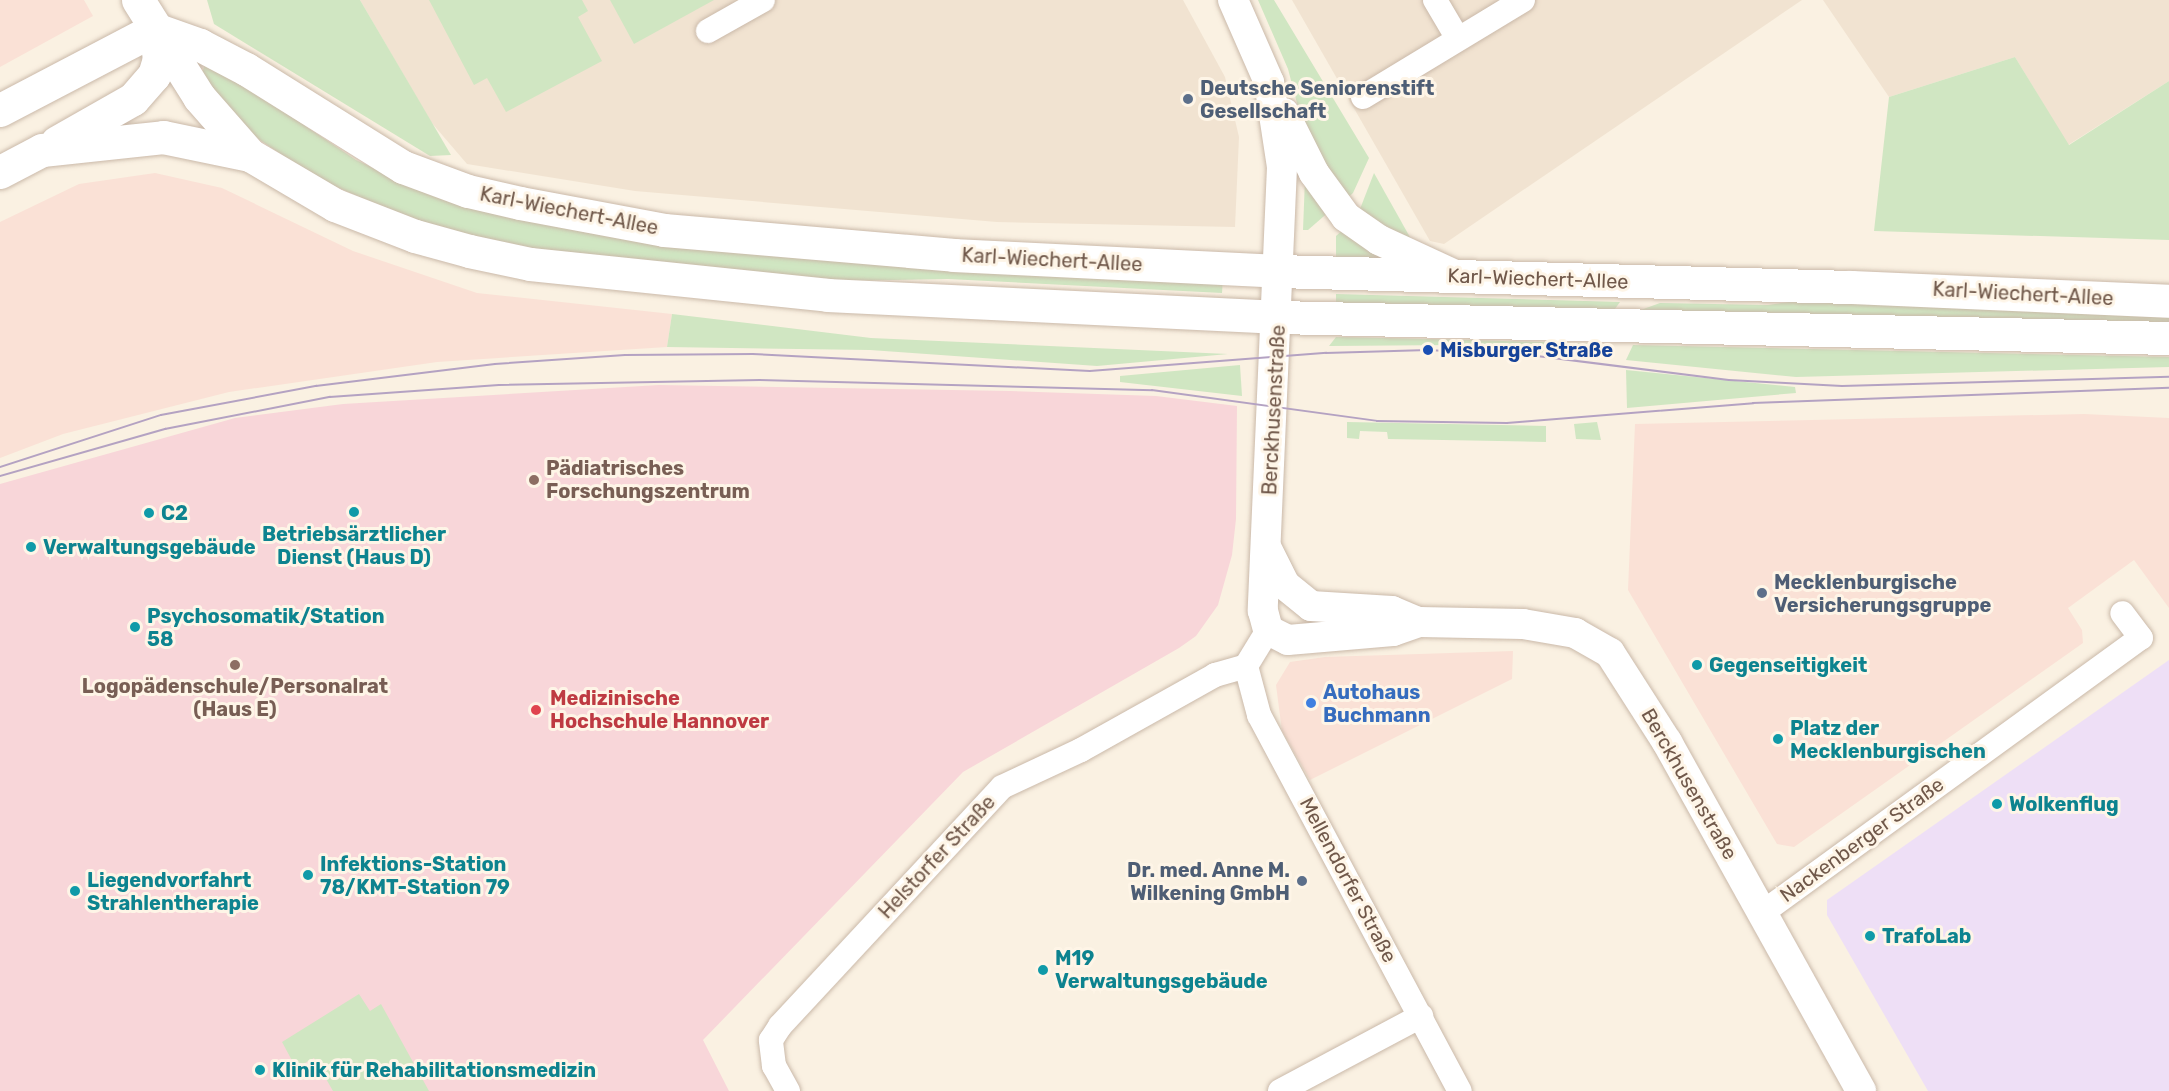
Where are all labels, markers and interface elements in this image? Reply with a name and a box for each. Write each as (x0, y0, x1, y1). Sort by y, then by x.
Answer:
place label: Deutsche Seniorenstift Gesellschaft (1200, 76, 1434, 123)
marker: Deutsche Seniorenstift Gesellschaft (1181, 92, 1195, 106)
street label: Karl-Wiechert-Allee (478, 182, 660, 240)
street label: Karl-Wiechert-Allee (961, 243, 1143, 277)
street label: Karl-Wiechert-Allee (1447, 264, 1629, 294)
street label: Karl-Wiechert-Allee (1932, 277, 2114, 311)
street label: Berckhusenstraße (1258, 324, 1290, 496)
place label: Misburger Straße (1440, 338, 1614, 362)
marker: Misburger Straße (1421, 343, 1435, 357)
place label: Pädiatrisches Forschungszentrum (546, 456, 750, 503)
marker: Pädiatrisches Forschungszentrum (527, 473, 541, 487)
place label: C2 (161, 501, 188, 525)
marker: Betriebsärztlicher Dienst (Haus D) (347, 505, 361, 519)
marker: C2 (142, 506, 156, 520)
place label: Betriebsärztlicher Dienst (Haus D) (262, 522, 446, 569)
place label: Verwaltungsgebäude (43, 535, 256, 559)
marker: Verwaltungsgebäude (24, 540, 38, 554)
place label: Mecklenburgische Versicherungsgruppe (1774, 570, 1991, 617)
marker: Mecklenburgische Versicherungsgruppe (1755, 586, 1769, 600)
place label: Psychosomatik/Station 58 (147, 604, 385, 651)
marker: Psychosomatik/Station 58 (128, 620, 142, 634)
place label: Gegenseitigkeit (1709, 653, 1867, 677)
marker: Logopädenschule/Personalrat (Haus E) (228, 658, 242, 672)
marker: Gegenseitigkeit (1690, 658, 1704, 672)
place label: Logopädenschule/Personalrat (Haus E) (82, 674, 388, 721)
place label: Autohaus Buchmann (1323, 680, 1431, 727)
place label: Medizinische Hochschule Hannover (550, 686, 769, 733)
marker: Autohaus Buchmann (1304, 696, 1318, 710)
marker: Medizinische Hochschule Hannover (527, 701, 545, 719)
street label: Berckhusenstraße (1636, 704, 1742, 864)
place label: Platz der Mecklenburgischen (1790, 716, 1986, 763)
marker: Platz der Mecklenburgischen (1771, 732, 1785, 746)
street label: Nackenberger Straße (1775, 772, 1949, 908)
street label: Helstorfer Straße (874, 790, 1000, 924)
place label: Wolkenflug (2009, 792, 2119, 816)
street label: Mellendorfer Straße (1294, 793, 1402, 967)
marker: Wolkenflug (1990, 797, 2004, 811)
place label: Infektions-Station 78/KMT-Station 79 (320, 852, 510, 899)
place label: Dr. med. Anne M. Wilkening GmbH (1127, 858, 1290, 905)
place label: Liegendvorfahrt Strahlentherapie (87, 868, 259, 915)
marker: Infektions-Station 78/KMT-Station 79 (301, 868, 315, 882)
marker: Dr. med. Anne M. Wilkening GmbH (1295, 874, 1309, 888)
marker: Liegendvorfahrt Strahlentherapie (68, 884, 82, 898)
place label: TrafoLab (1882, 924, 1971, 948)
marker: TrafoLab (1863, 929, 1877, 943)
place label: M19 Verwaltungsgebäude (1055, 946, 1268, 993)
marker: M19 Verwaltungsgebäude (1036, 963, 1050, 977)
place label: Klinik für Rehabilitationsmedizin (272, 1058, 597, 1082)
marker: Klinik für Rehabilitationsmedizin (253, 1063, 267, 1077)

